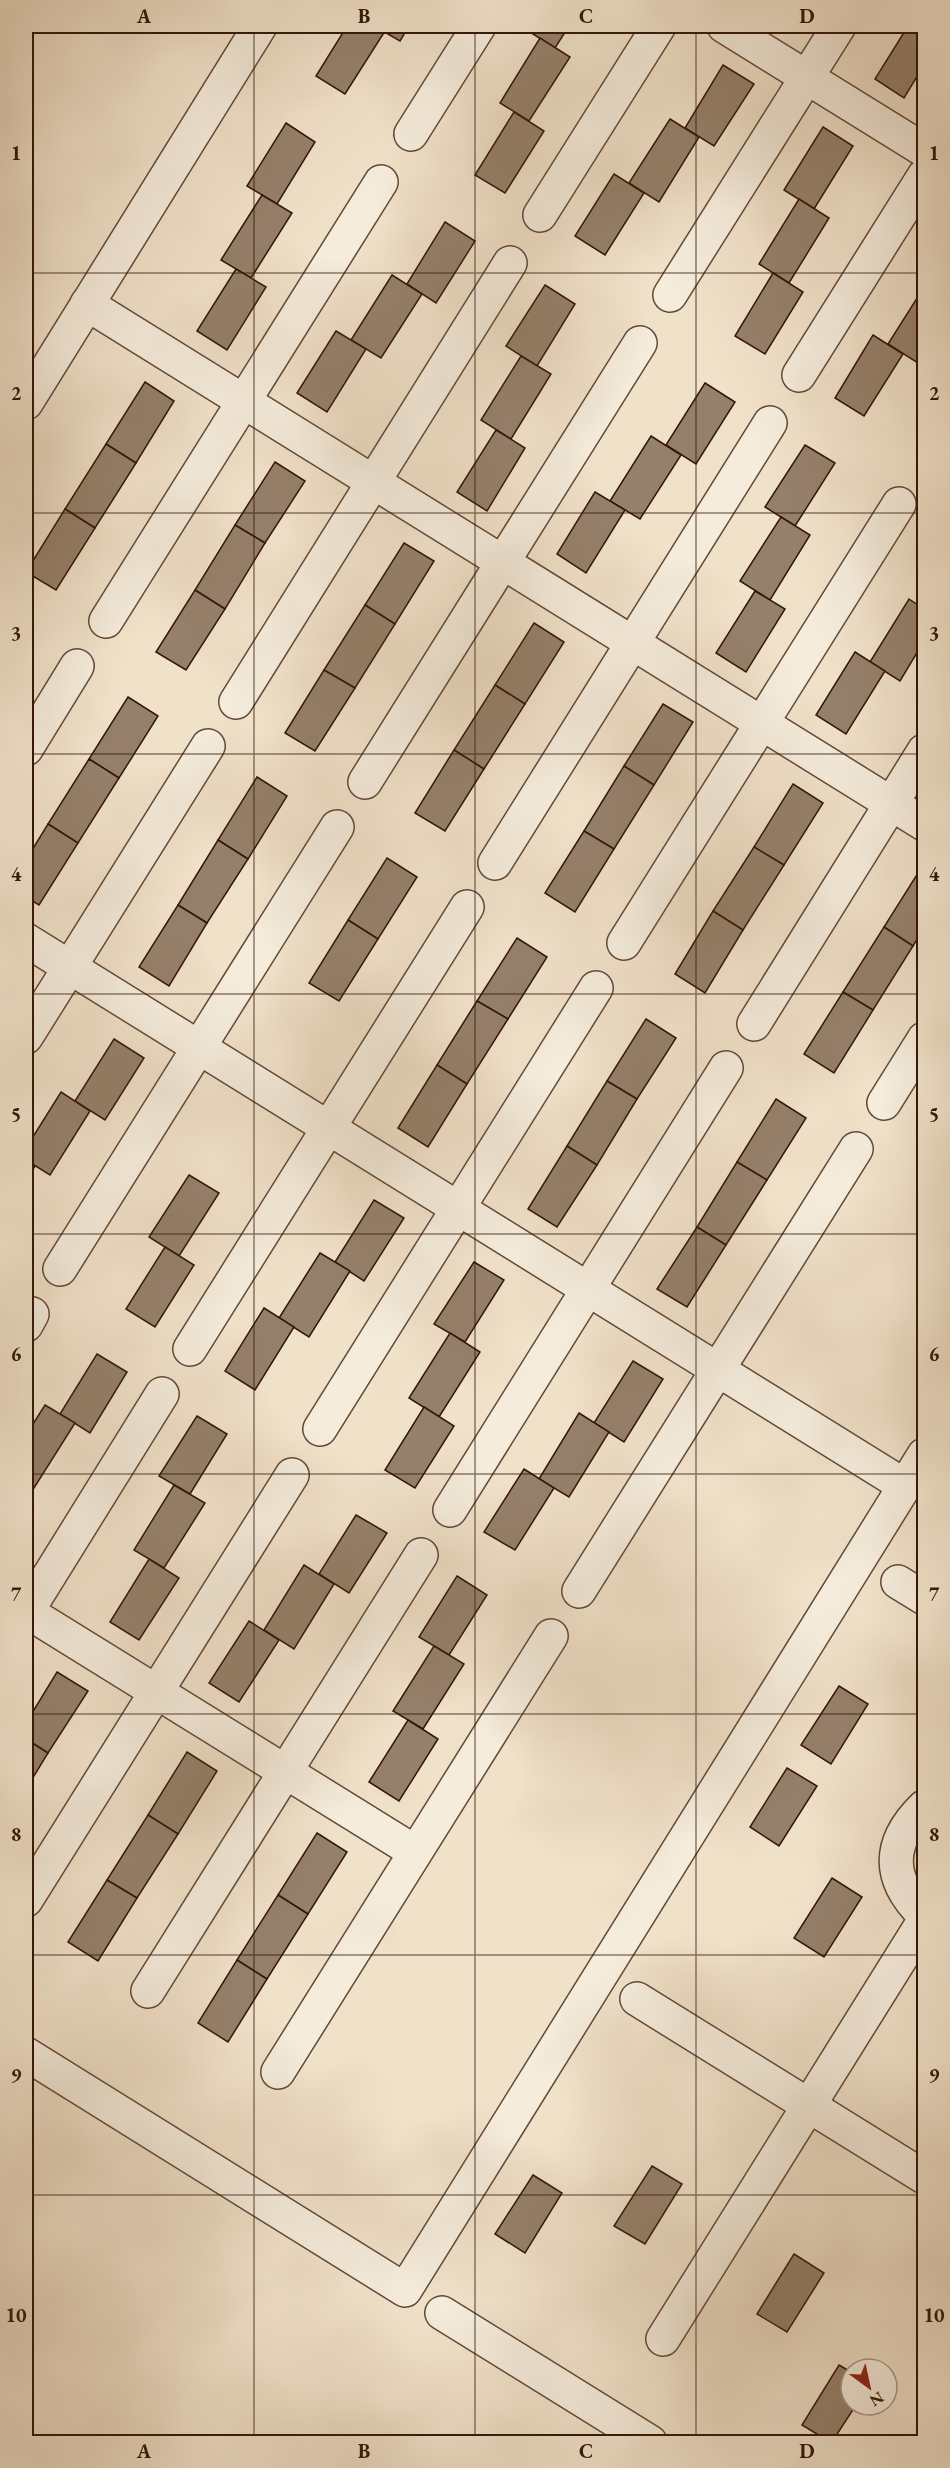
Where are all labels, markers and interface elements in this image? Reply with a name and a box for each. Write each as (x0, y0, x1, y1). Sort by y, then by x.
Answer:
text: A (136, 3, 152, 29)
text: B (358, 3, 370, 29)
text: C (579, 3, 593, 29)
text: D (799, 3, 815, 29)
text: 1 (11, 140, 21, 166)
text: 1 (929, 140, 939, 166)
text: 2 (11, 380, 22, 406)
text: 2 (929, 380, 940, 406)
text: 3 (11, 620, 21, 646)
text: 3 (929, 620, 939, 646)
text: 4 (11, 861, 22, 887)
text: 4 (929, 861, 940, 887)
text: 5 (11, 1101, 21, 1127)
text: 5 (929, 1101, 939, 1127)
text: 6 (11, 1341, 22, 1367)
text: 6 (929, 1341, 940, 1367)
text: 7 (11, 1581, 22, 1607)
text: 7 (929, 1581, 940, 1607)
text: 8 (11, 1821, 21, 1847)
text: 8 (929, 1821, 939, 1847)
text: 9 (11, 2062, 22, 2088)
text: 9 (929, 2062, 940, 2088)
text: 10 (5, 2302, 27, 2328)
text: 10 (923, 2302, 945, 2328)
north arrow (839, 2357, 899, 2417)
text: N (866, 2387, 888, 2412)
text: A (136, 2438, 152, 2464)
text: B (358, 2438, 370, 2464)
text: C (579, 2438, 593, 2464)
text: D (799, 2438, 815, 2464)

